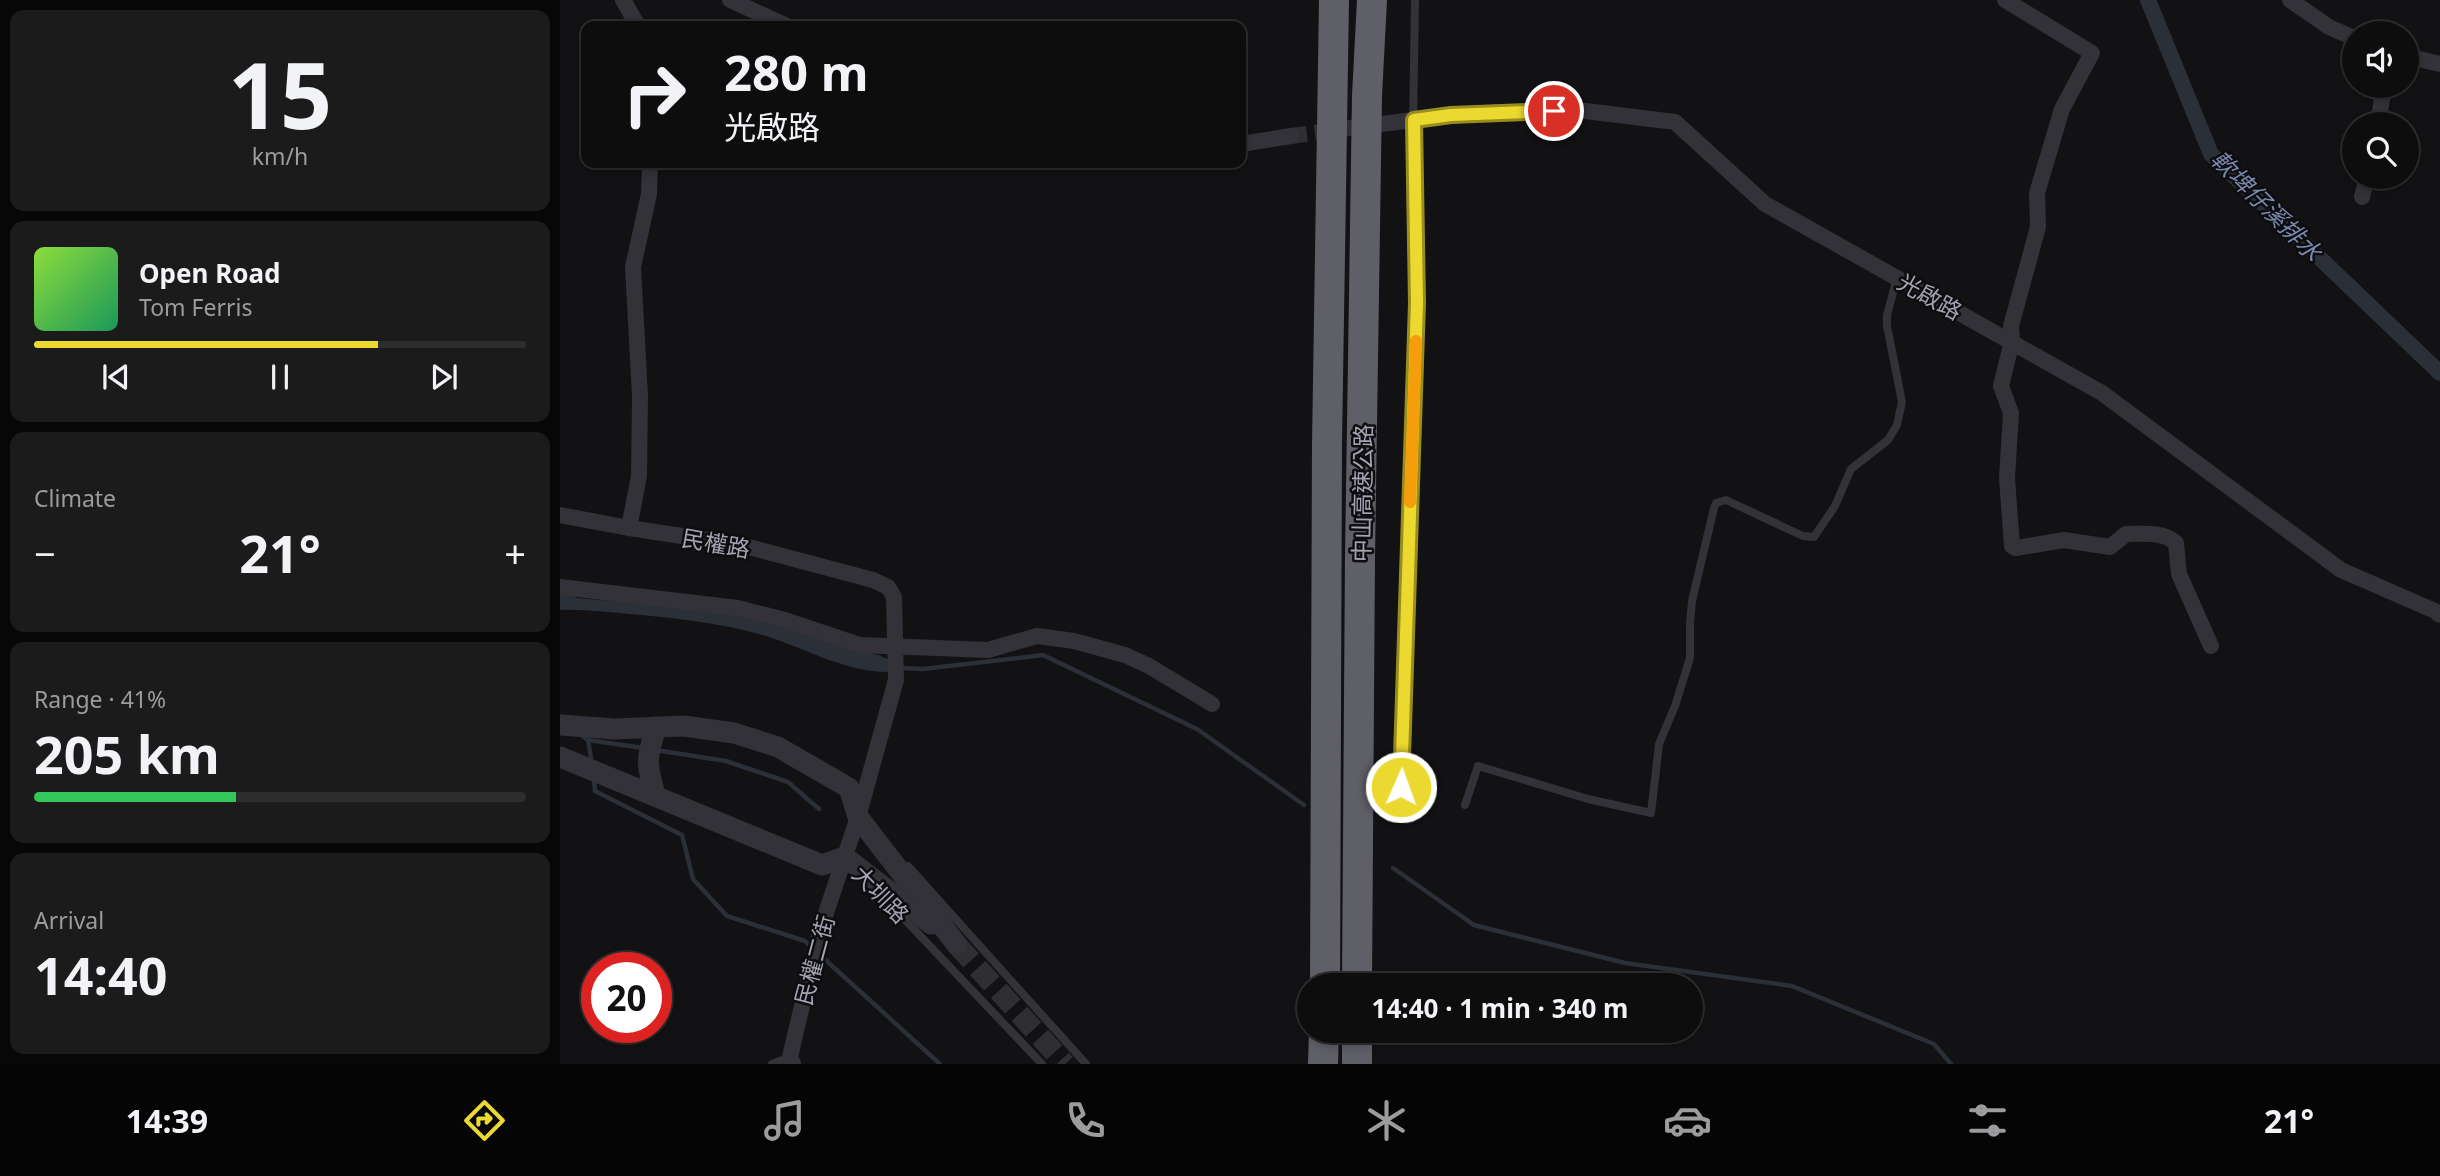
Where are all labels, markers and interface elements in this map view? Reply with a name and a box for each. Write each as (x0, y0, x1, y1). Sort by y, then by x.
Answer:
map controls (2342, 21, 2419, 189)
button: sound (2342, 21, 2419, 98)
text: 15 (228, 32, 332, 156)
text: 280 m (724, 39, 869, 105)
icon: right (609, 49, 700, 140)
pin (1524, 81, 1584, 141)
icon: arrive (1535, 92, 1573, 130)
text: 光啟路 (724, 105, 820, 148)
button: search (2342, 112, 2419, 189)
text: km/h (252, 140, 308, 172)
water label: 軟埤仔溪排水 (2204, 142, 2330, 268)
text: Open Road (139, 255, 281, 291)
street label: 光啟路 (1892, 265, 1968, 327)
text: Tom Ferris (139, 291, 252, 323)
icon: previous (97, 358, 135, 396)
icon: pause (261, 358, 299, 396)
icon: next (425, 358, 463, 396)
street label: 中山高速公路 (1345, 424, 1379, 562)
text: Climate (34, 482, 116, 514)
text: 21° (239, 517, 321, 588)
street label: 民權路 (679, 521, 753, 565)
text: − (34, 527, 56, 579)
text: + (504, 527, 526, 579)
text: Range · 41% (34, 683, 166, 715)
text: 205 km (34, 718, 220, 789)
position arrow (1364, 750, 1438, 824)
street label: 大圳路 (846, 858, 916, 930)
text: Arrival (34, 904, 104, 936)
street label: 民權二街 (787, 911, 841, 1009)
text: 14:40 (34, 939, 168, 1010)
speed limit sign: 20 (581, 952, 672, 1043)
text: 14:40 · 1 min · 340 m (1372, 990, 1628, 1026)
icon: directions (460, 1096, 509, 1145)
icon: music (760, 1096, 809, 1145)
icon: phone (1061, 1096, 1110, 1145)
icon: climate (1362, 1096, 1411, 1145)
icon: car (1663, 1096, 1712, 1145)
icon: filters (1963, 1096, 2012, 1145)
text: 14:39 (126, 1099, 208, 1142)
text: 21° (2264, 1099, 2314, 1142)

